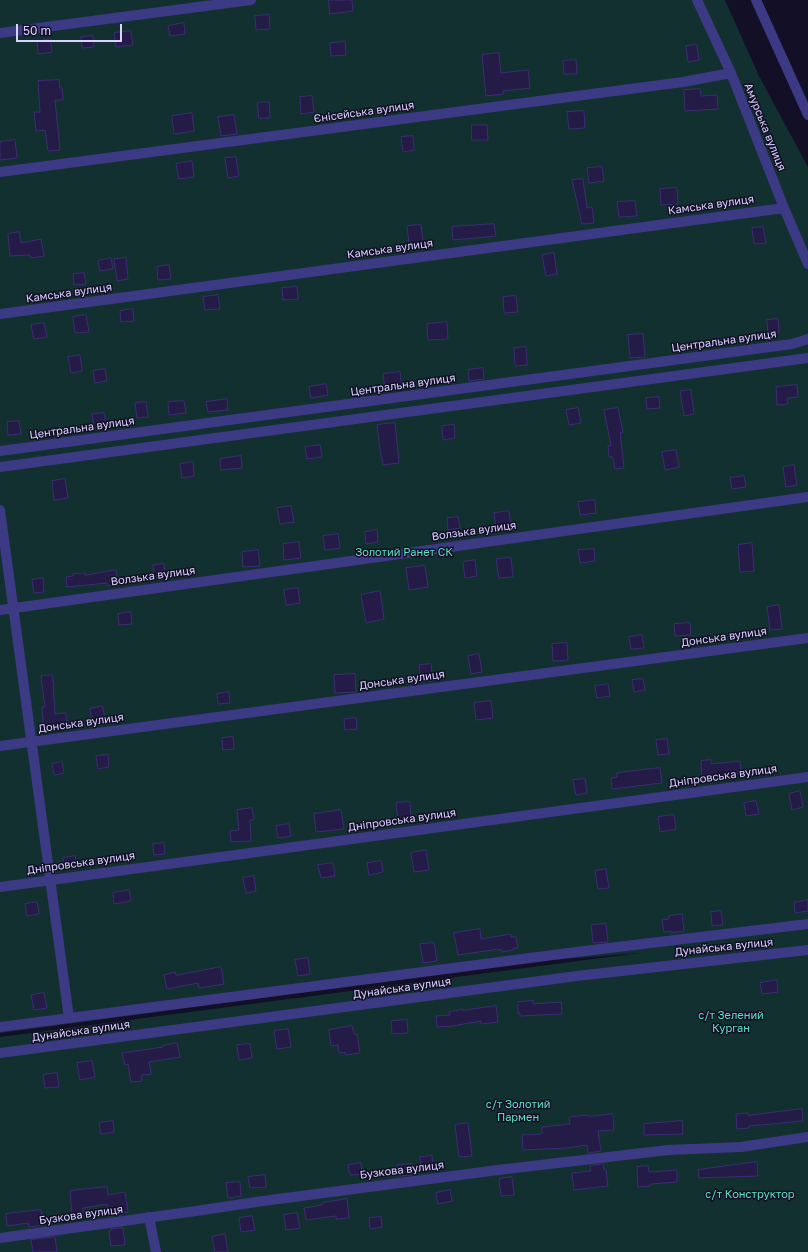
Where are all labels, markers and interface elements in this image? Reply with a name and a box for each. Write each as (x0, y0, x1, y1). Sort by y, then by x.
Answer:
scale bar (18, 16, 124, 42)
text: 50 m (23, 23, 51, 38)
street label: Амурська вулиця (741, 81, 789, 173)
street label: Єнісейська вулиця (313, 98, 415, 126)
street label: Камська вулиця (667, 192, 755, 218)
street label: Камська вулиця (346, 236, 434, 262)
street label: Камська вулиця (25, 280, 113, 306)
street label: Центральна вулиця (671, 327, 777, 355)
street label: Центральна вулиця (350, 371, 456, 399)
street label: Центральна вулиця (29, 414, 135, 442)
street label: Волзька вулиця (431, 519, 517, 543)
park label: Золотий Ранет СК (355, 546, 453, 560)
street label: Волзька вулиця (110, 564, 196, 588)
street label: Донська вулиця (680, 624, 768, 650)
street label: Донська вулиця (358, 667, 446, 693)
street label: Донська вулиця (37, 710, 125, 736)
street label: Дніпровська вулиця (668, 762, 778, 790)
street label: Дніпровська вулиця (347, 806, 457, 834)
street label: Дніпровська вулиця (26, 849, 136, 877)
street label: Дунайська вулиця (674, 935, 774, 959)
street label: Дунайська вулиця (352, 975, 452, 1001)
park label: с/т Зелений Курган (698, 1009, 764, 1035)
street label: Дунайська вулиця (31, 1018, 131, 1044)
park label: с/т Золотий Пармен (486, 1098, 550, 1124)
street label: Бузкова вулиця (359, 1158, 445, 1182)
park label: с/т Конструктор (705, 1188, 795, 1202)
street label: Бузкова вулиця (38, 1203, 124, 1227)

